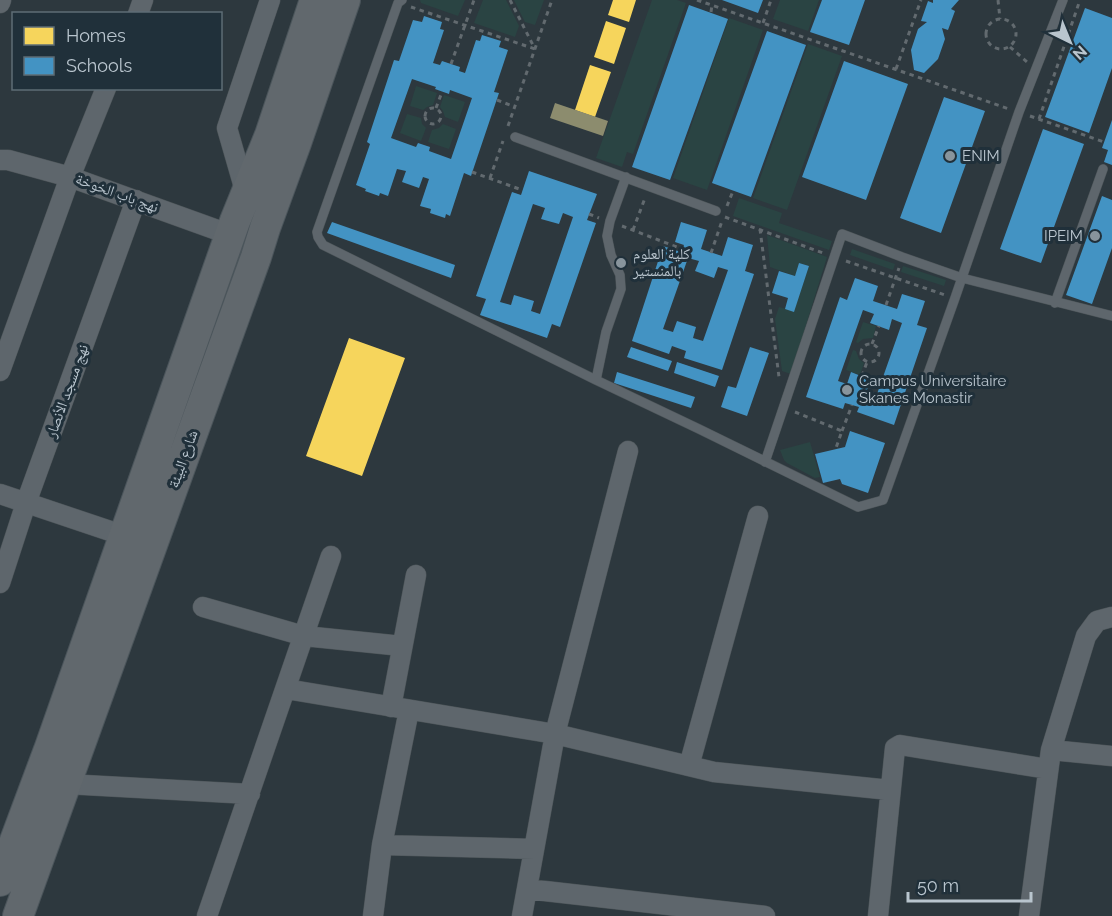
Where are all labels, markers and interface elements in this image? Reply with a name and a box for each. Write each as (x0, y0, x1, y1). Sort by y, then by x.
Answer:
legend (12, 12, 222, 90)
north arrow (1040, 12, 1100, 72)
text: Homes (66, 25, 126, 46)
text: N (1069, 41, 1091, 64)
text: Schools (66, 55, 133, 76)
place label: ENIM (962, 147, 1000, 165)
marker: ENIM (943, 149, 957, 163)
street label: نهج باب الخوخة (73, 170, 161, 217)
place label: IPEIM (1044, 227, 1083, 245)
marker: IPEIM (1088, 229, 1102, 243)
place label: كلية العلوم بالمنستير (632, 245, 690, 280)
marker: كلية العلوم بالمنستير (614, 256, 628, 270)
street label: نهج مسجد الأنصار (41, 342, 93, 441)
place label: Campus Universitaire Skanes Monastir (859, 372, 1007, 407)
marker: Campus Universitaire Skanes Monastir (840, 383, 854, 397)
street label: شارع البيئة (164, 428, 203, 491)
scale bar (908, 865, 1031, 903)
text: 50 m (917, 875, 959, 896)

